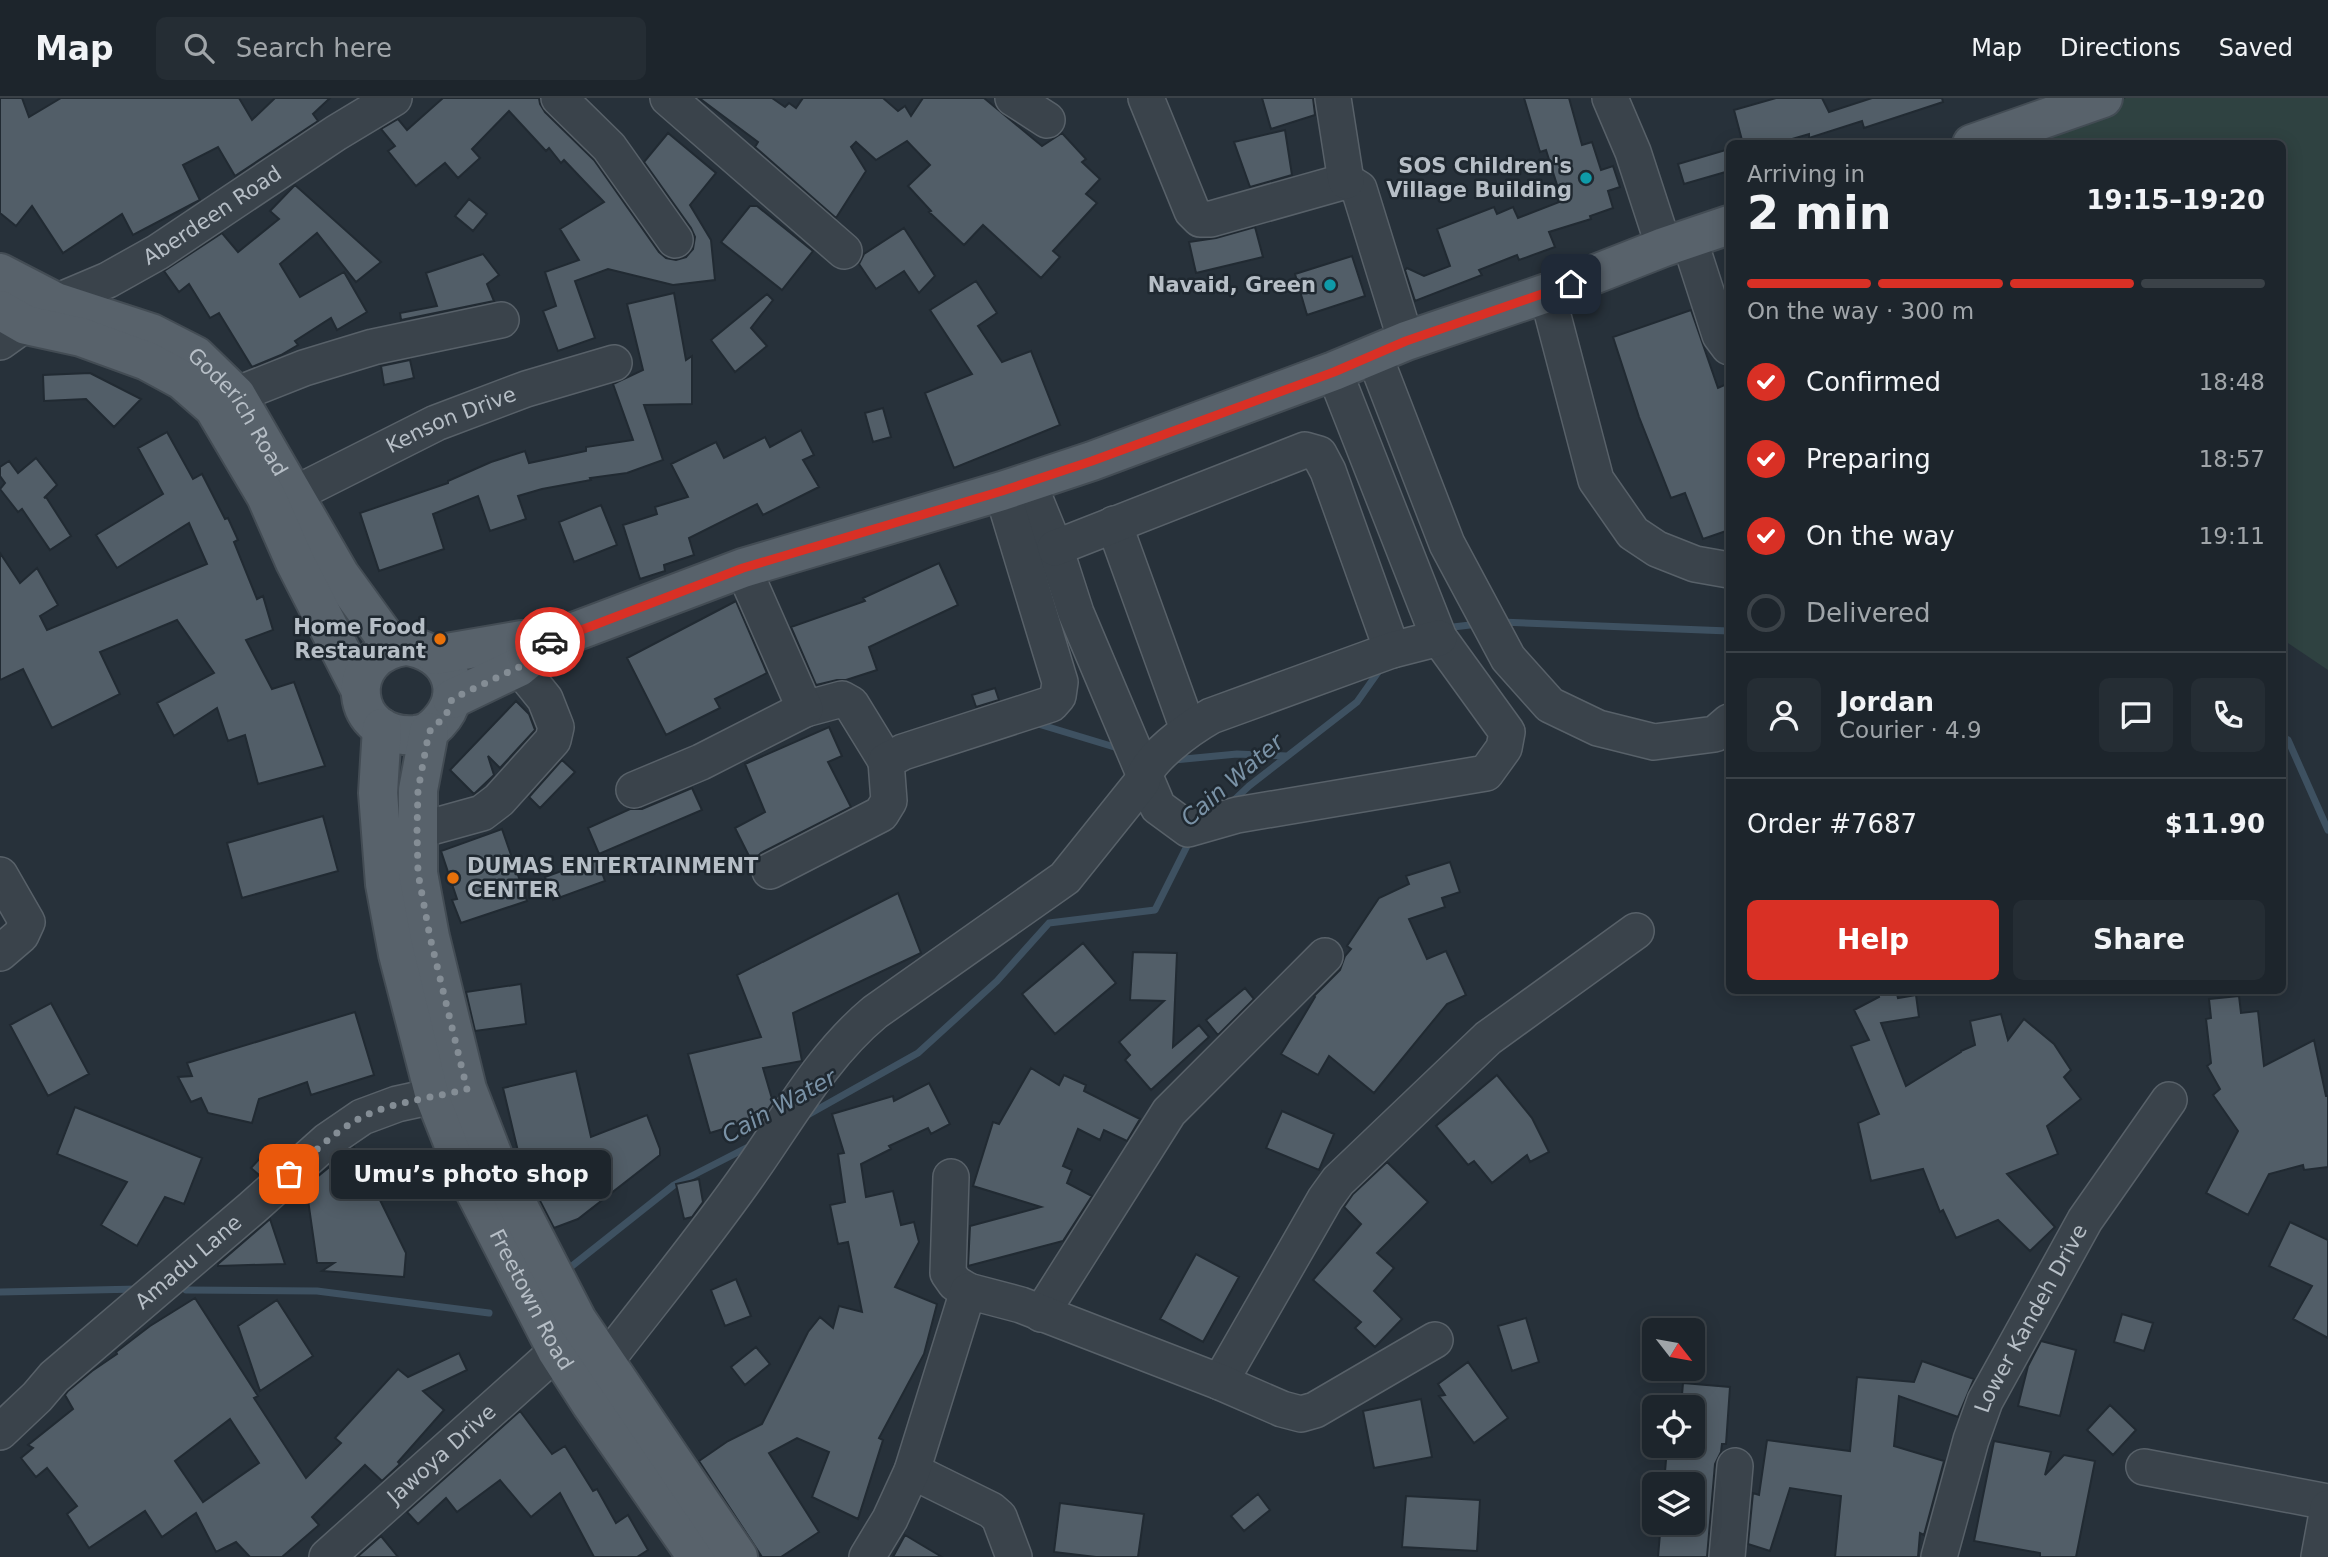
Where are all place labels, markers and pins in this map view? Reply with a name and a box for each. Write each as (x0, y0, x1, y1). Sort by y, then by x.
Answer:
place label: SOS Children's Village Building (1386, 154, 1572, 202)
marker: SOS Children's Village Building (1578, 170, 1594, 186)
pin (1541, 254, 1601, 314)
place label: Navaid, Green (1148, 273, 1316, 297)
marker: Navaid, Green (1322, 277, 1338, 293)
place label: Home Food Restaurant (293, 615, 426, 663)
marker: Home Food Restaurant (432, 631, 448, 647)
place label: DUMAS ENTERTAINMENT CENTER (467, 854, 759, 902)
marker: DUMAS ENTERTAINMENT CENTER (445, 870, 461, 886)
pin (259, 1144, 319, 1204)
callout: Umu’s photo shop (331, 1150, 611, 1198)

